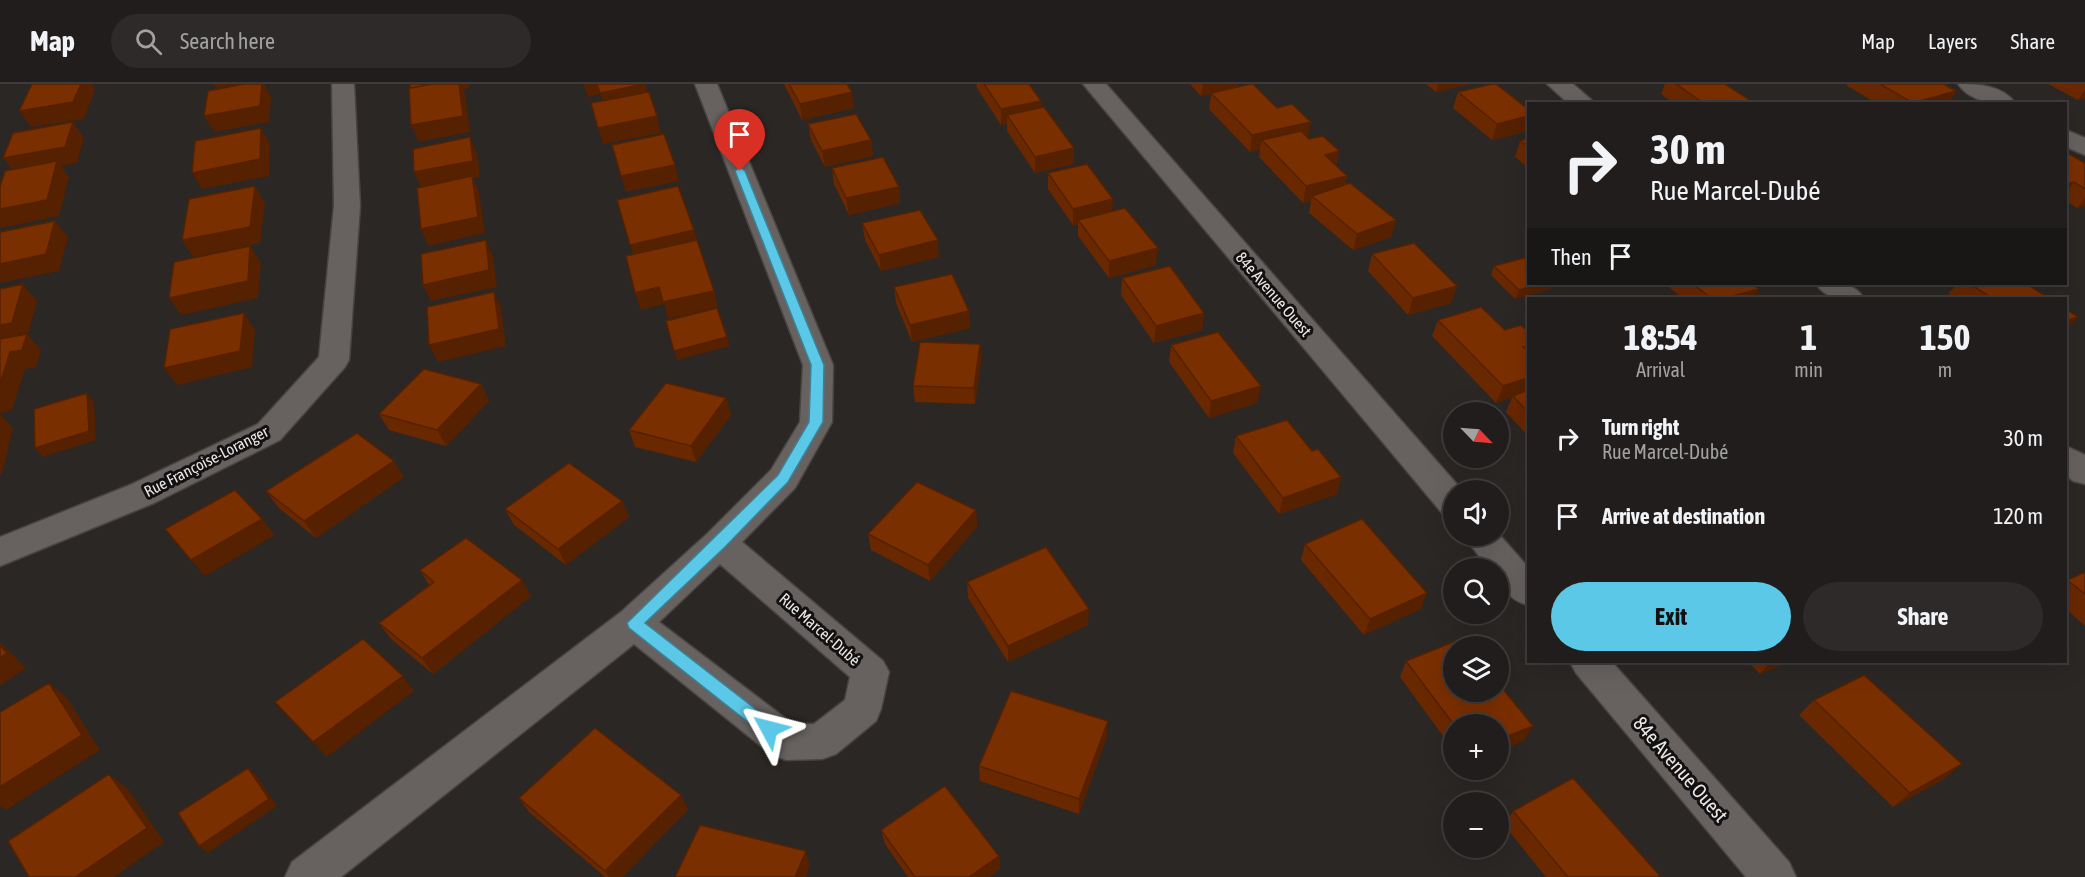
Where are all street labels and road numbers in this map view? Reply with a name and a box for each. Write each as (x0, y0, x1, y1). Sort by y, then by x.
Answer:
street label: 84e Avenue Ouest (1233, 248, 1316, 340)
street label: Rue Françoise-Loranger (141, 422, 272, 501)
street label: Rue Marcel-Dubé (776, 589, 864, 669)
street label: 84e Avenue Ouest (1629, 712, 1733, 827)

